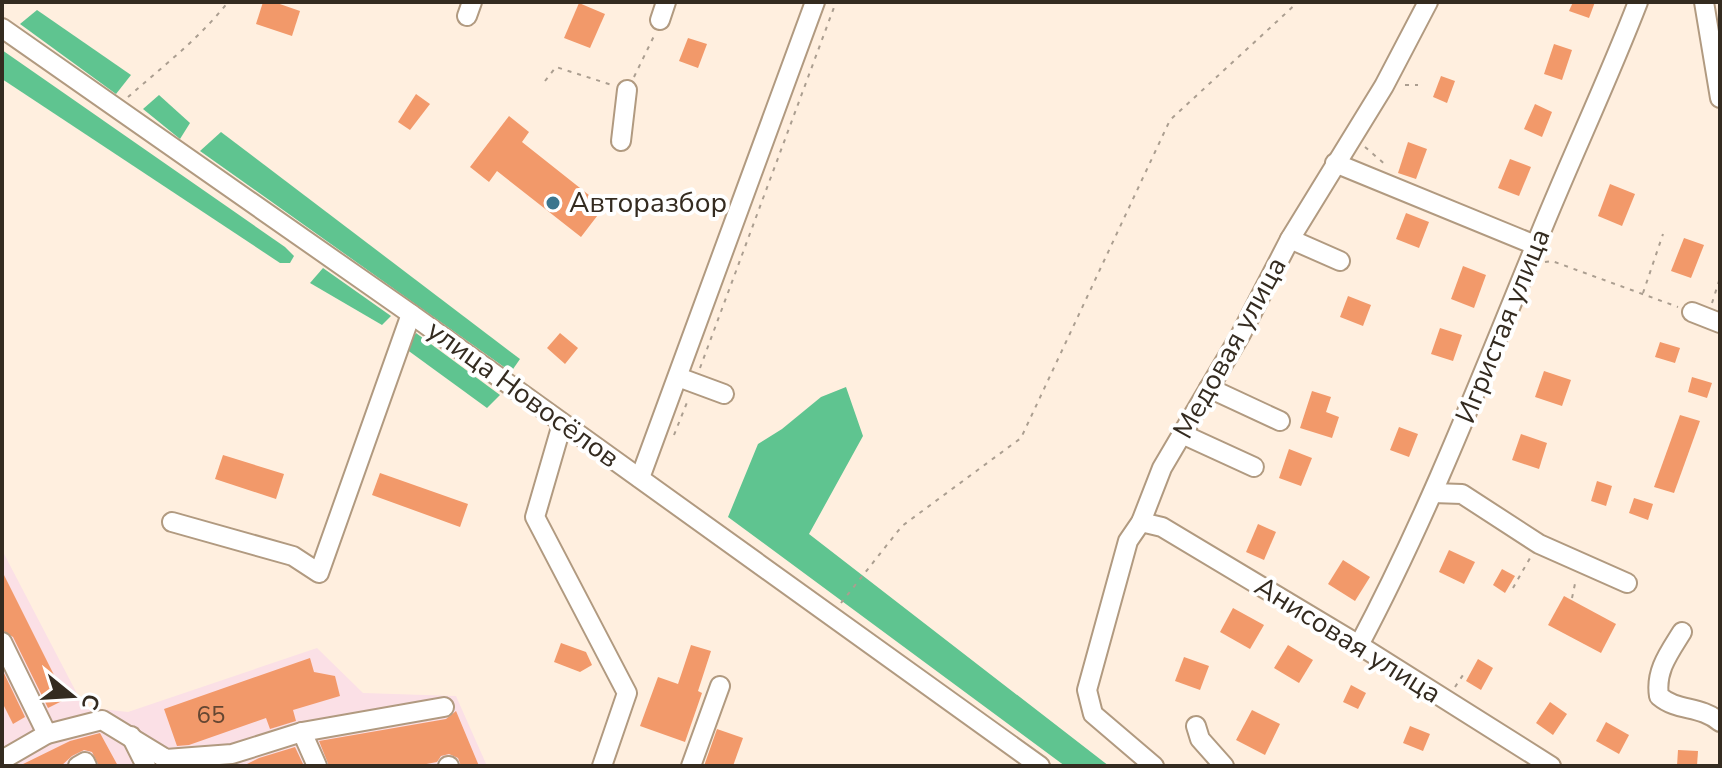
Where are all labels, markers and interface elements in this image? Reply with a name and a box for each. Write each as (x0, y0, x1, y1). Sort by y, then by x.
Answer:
place label: Авторазбор (569, 184, 727, 222)
marker: Авторазбор (544, 194, 562, 212)
street label: Игристая улица (1447, 223, 1559, 429)
street label: Медовая улица (1164, 250, 1296, 446)
street label: улица Новосёлов (419, 311, 627, 477)
street label: Анисовая улица (1248, 567, 1448, 713)
north arrow (32, 656, 112, 736)
text: С (73, 690, 107, 714)
house number: 65 (197, 699, 225, 731)

